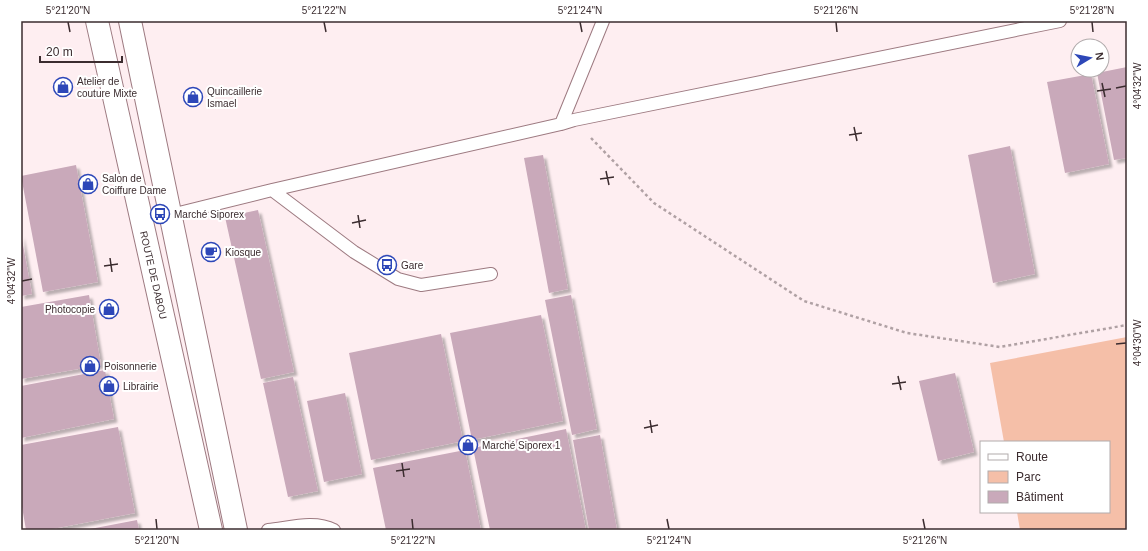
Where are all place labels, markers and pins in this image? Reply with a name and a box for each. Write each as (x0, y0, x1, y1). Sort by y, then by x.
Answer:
shop icon: Atelier de couture Mixte (52, 76, 74, 98)
place label: Atelier de couture Mixte (77, 76, 137, 99)
shop icon: Quincaillerie Ismael (182, 86, 204, 108)
place label: Quincaillerie Ismael (207, 86, 262, 109)
shop icon: Salon de Coiffure Dame (77, 173, 99, 195)
place label: Salon de Coiffure Dame (102, 173, 167, 196)
bus stop icon: Marché Siporex (149, 203, 171, 225)
place label: Marché Siporex (174, 209, 244, 220)
cafe icon: Kiosque (200, 241, 222, 263)
place label: Kiosque (225, 247, 262, 258)
bus stop icon: Gare (376, 254, 398, 276)
place label: Gare (401, 260, 424, 271)
shop icon: Photocopie (98, 298, 120, 320)
place label: Photocopie (45, 304, 95, 315)
shop icon: Poisonnerie (79, 355, 101, 377)
place label: Poisonnerie (104, 361, 157, 372)
shop icon: Librairie (98, 375, 120, 397)
place label: Librairie (123, 381, 159, 392)
shop icon: Marché Siporex 1 (457, 434, 479, 456)
place label: Marché Siporex 1 (482, 440, 561, 451)

